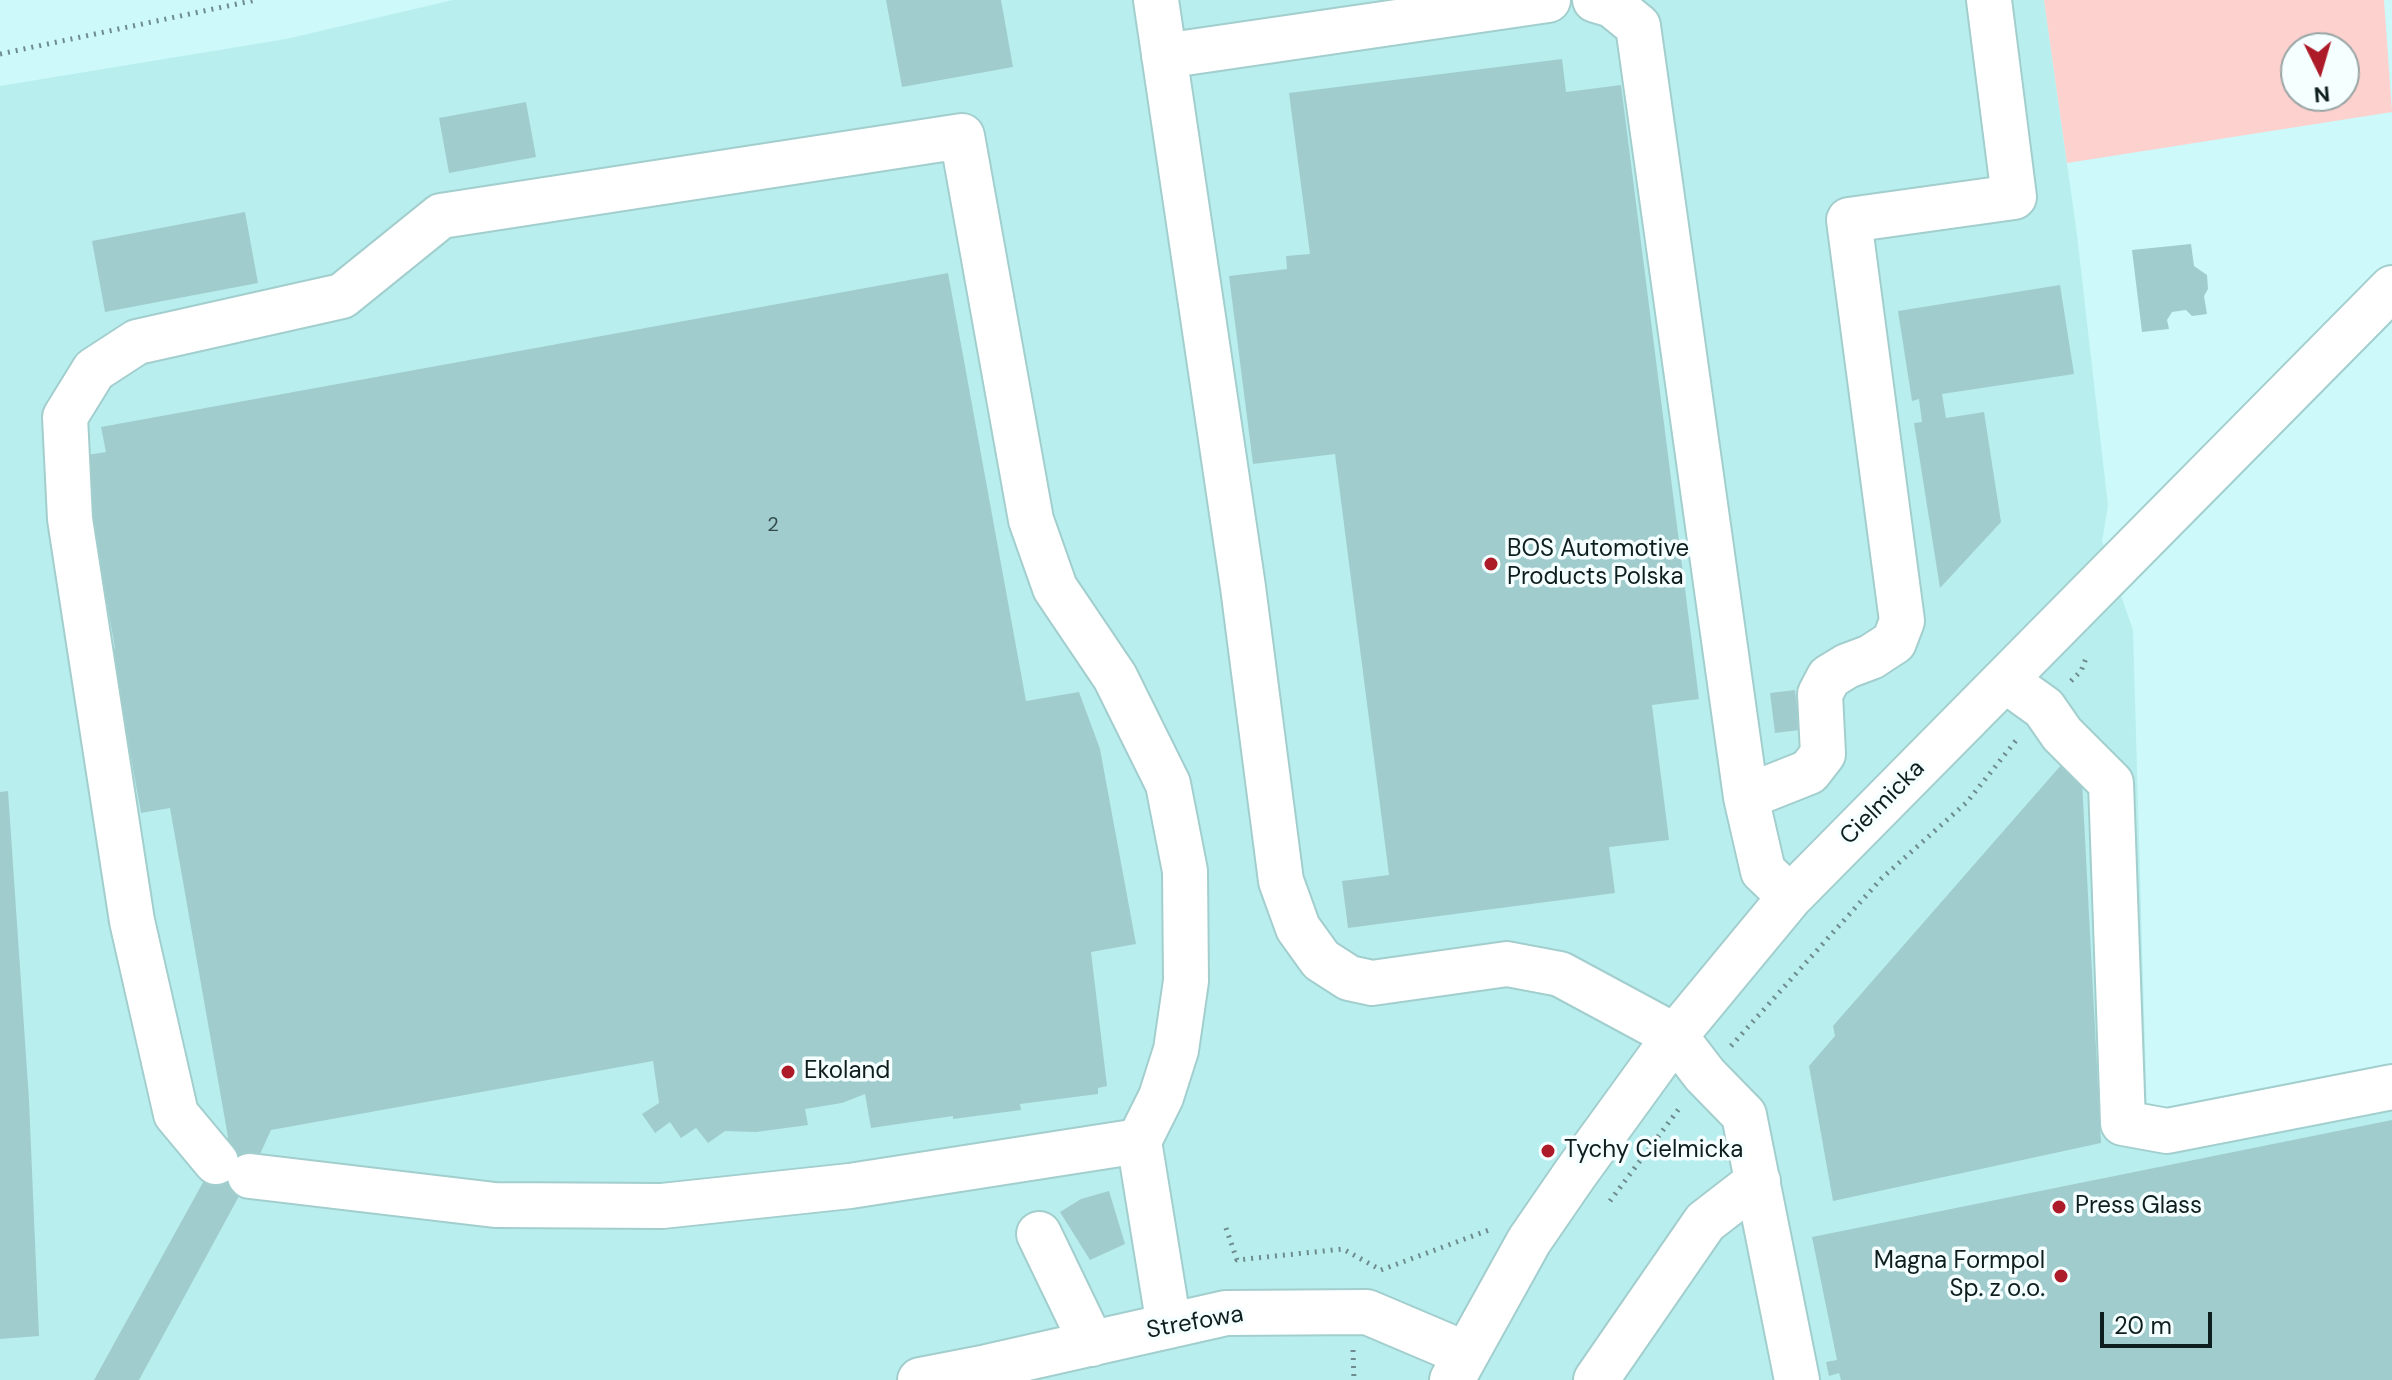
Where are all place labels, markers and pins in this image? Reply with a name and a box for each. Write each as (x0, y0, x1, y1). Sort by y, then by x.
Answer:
place label: BOS Automotive Products Polska (1507, 536, 1689, 592)
marker: BOS Automotive Products Polska (1482, 555, 1500, 573)
place label: Ekoland (804, 1058, 890, 1086)
marker: Ekoland (779, 1063, 797, 1081)
place label: Tychy Cielmicka (1564, 1137, 1743, 1165)
marker: Tychy Cielmicka (1539, 1142, 1557, 1160)
place label: Press Glass (2075, 1193, 2202, 1221)
marker: Press Glass (2050, 1198, 2068, 1216)
place label: Magna Formpol Sp. z o.o. (1874, 1248, 2045, 1304)
marker: Magna Formpol Sp. z o.o. (2052, 1267, 2070, 1285)

